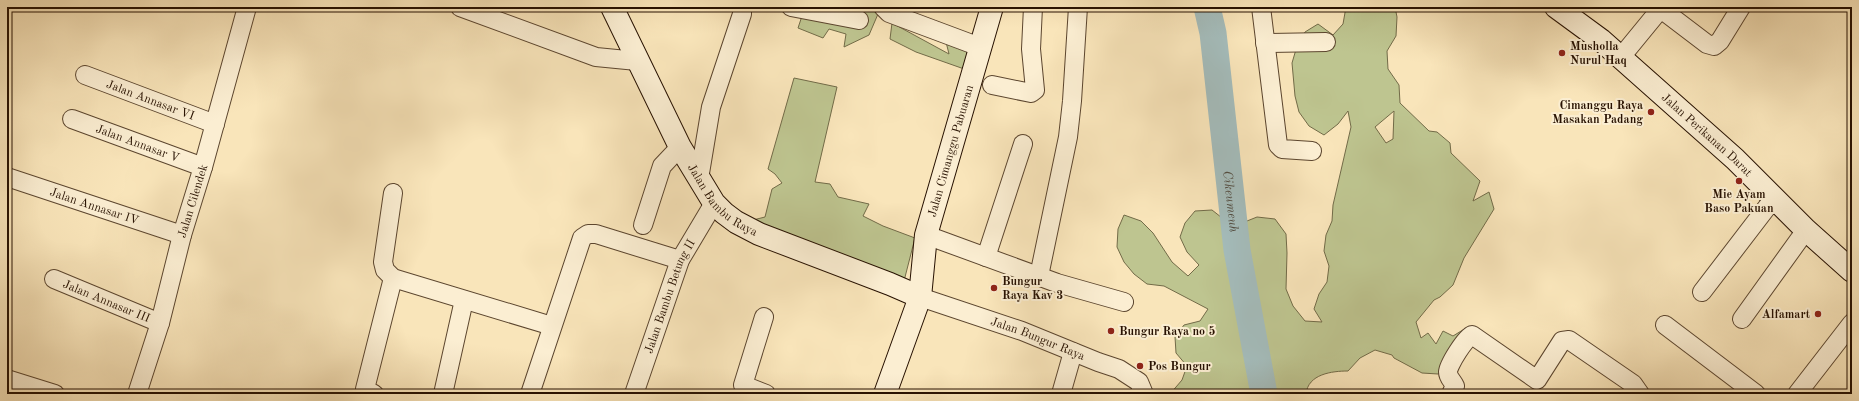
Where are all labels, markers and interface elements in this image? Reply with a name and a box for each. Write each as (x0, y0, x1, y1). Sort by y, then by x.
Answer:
place label: Musholla Nurul Haq (1570, 41, 1627, 67)
marker: Musholla Nurul Haq (1557, 48, 1567, 58)
street label: Jalan Annasar VI (105, 79, 196, 123)
street label: Jalan Cimanggu Pabuaran (927, 83, 976, 219)
street label: Jalan Perikanan Darat (1659, 92, 1754, 179)
place label: Cimanggu Raya Masakan Padang (1552, 100, 1643, 126)
marker: Cimanggu Raya Masakan Padang (1646, 107, 1656, 117)
street label: Jalan Annasar V (94, 123, 181, 165)
street label: Jalan Bambu Raya (685, 162, 759, 239)
street label: Jalan Cilendek (177, 163, 210, 239)
water label: Cikeumeuh (1220, 170, 1240, 233)
marker: Mie Ayam Baso Pakuan (1734, 176, 1744, 186)
street label: Jalan Annasar IV (48, 187, 140, 227)
place label: Mie Ayam Baso Pakuan (1704, 189, 1774, 215)
street label: Jalan Bambu Betung II (643, 237, 698, 355)
place label: Bungur Raya Kav 3 (1002, 276, 1063, 302)
street label: Jalan Annasar III (61, 278, 152, 325)
marker: Bungur Raya Kav 3 (989, 283, 999, 293)
place label: Alfamart (1762, 309, 1811, 321)
marker: Alfamart (1813, 309, 1823, 319)
street label: Jalan Bungur Raya (989, 316, 1086, 363)
place label: Bungur Raya no 5 (1119, 325, 1215, 338)
marker: Bungur Raya no 5 (1106, 326, 1116, 336)
marker: Pos Bungur (1135, 361, 1145, 371)
place label: Pos Bungur (1148, 361, 1211, 373)

